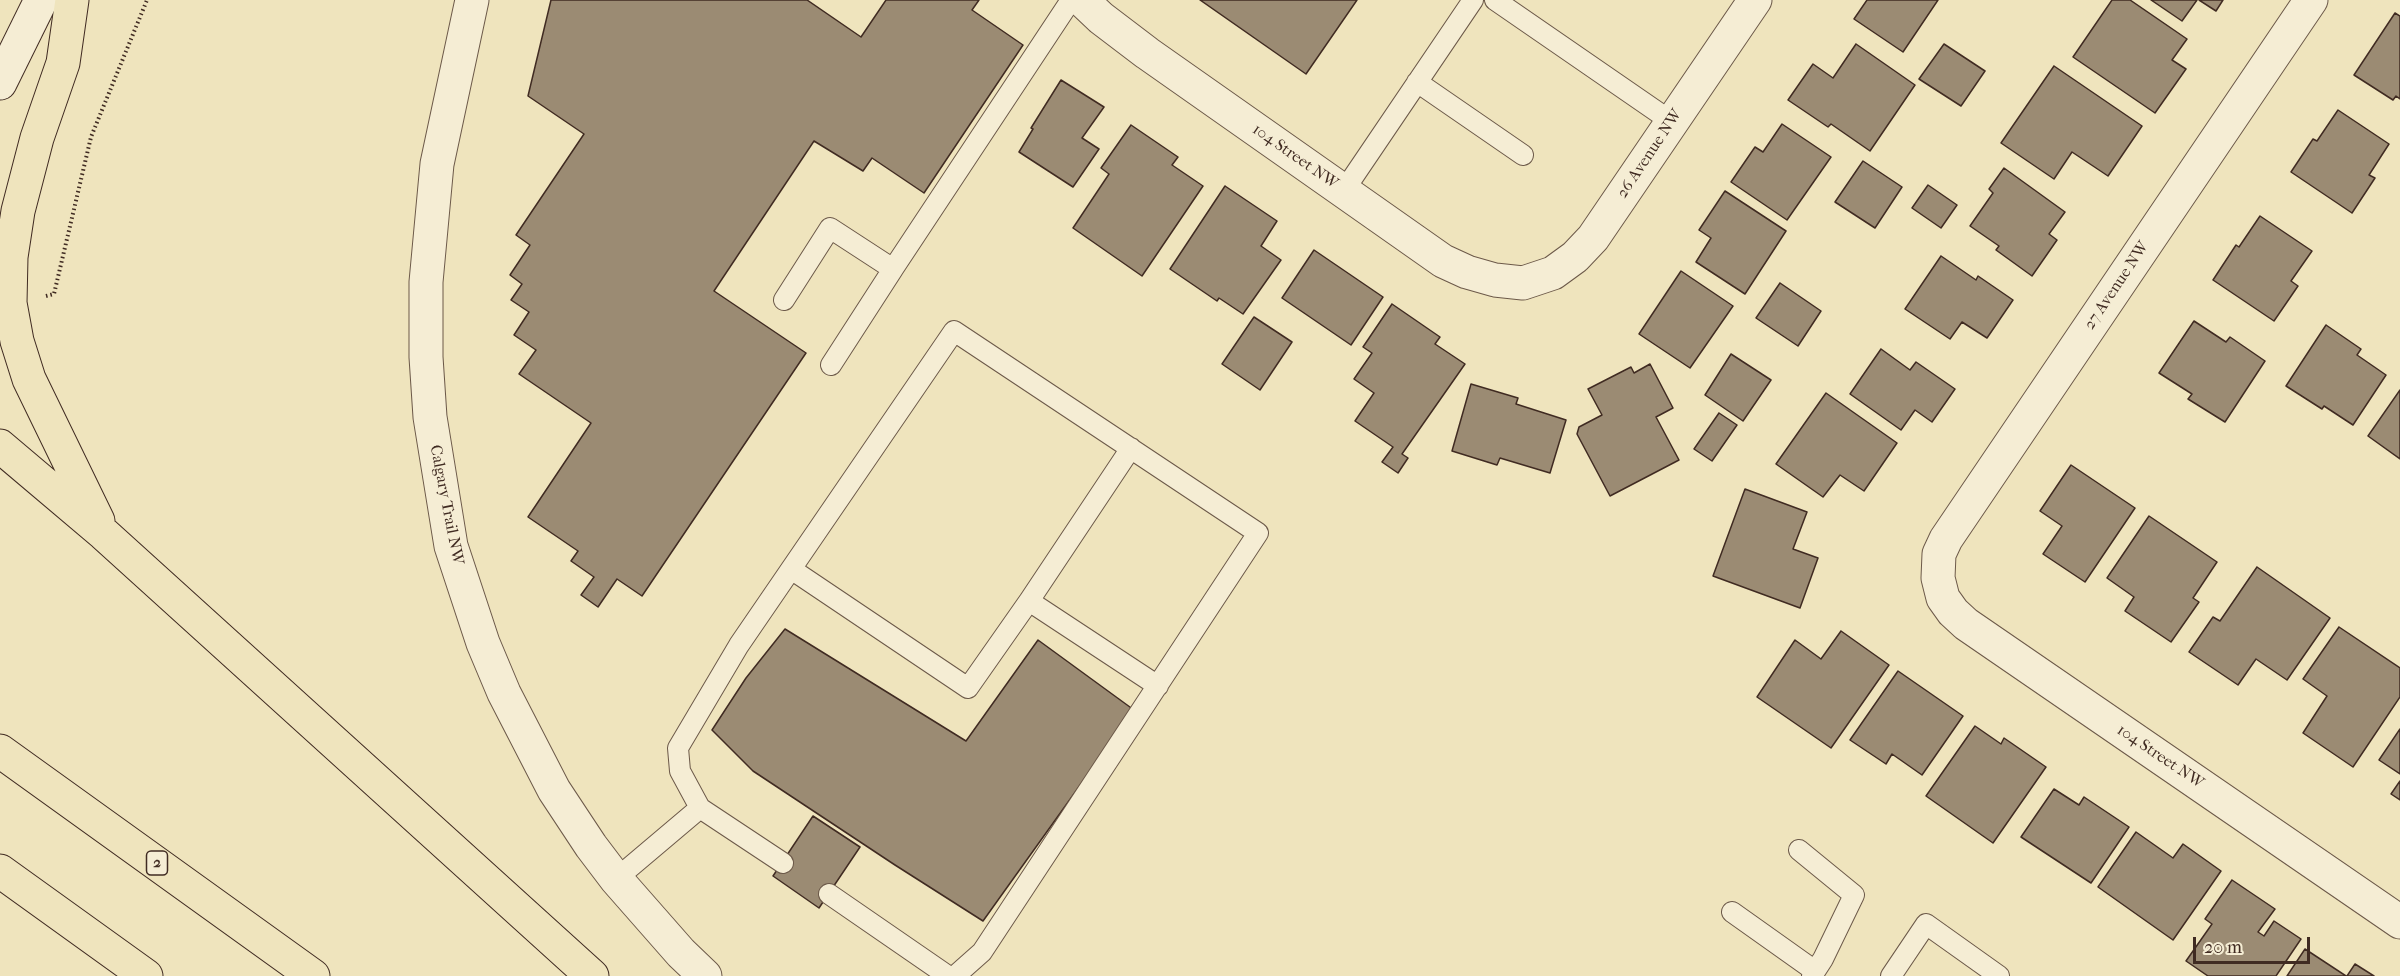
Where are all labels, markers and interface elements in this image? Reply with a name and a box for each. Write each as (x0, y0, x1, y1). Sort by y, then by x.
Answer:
street label: 26 Avenue NW (1613, 106, 1687, 202)
street label: 104 Street NW (1248, 120, 1342, 194)
street label: 27 Avenue NW (2080, 238, 2154, 334)
street label: Calgary Trail NW (425, 444, 467, 566)
street label: 104 Street NW (2113, 721, 2207, 793)
road number: 2 (146, 851, 168, 875)
scale bar (2196, 925, 2313, 963)
text: 20 m (2204, 937, 2242, 958)

